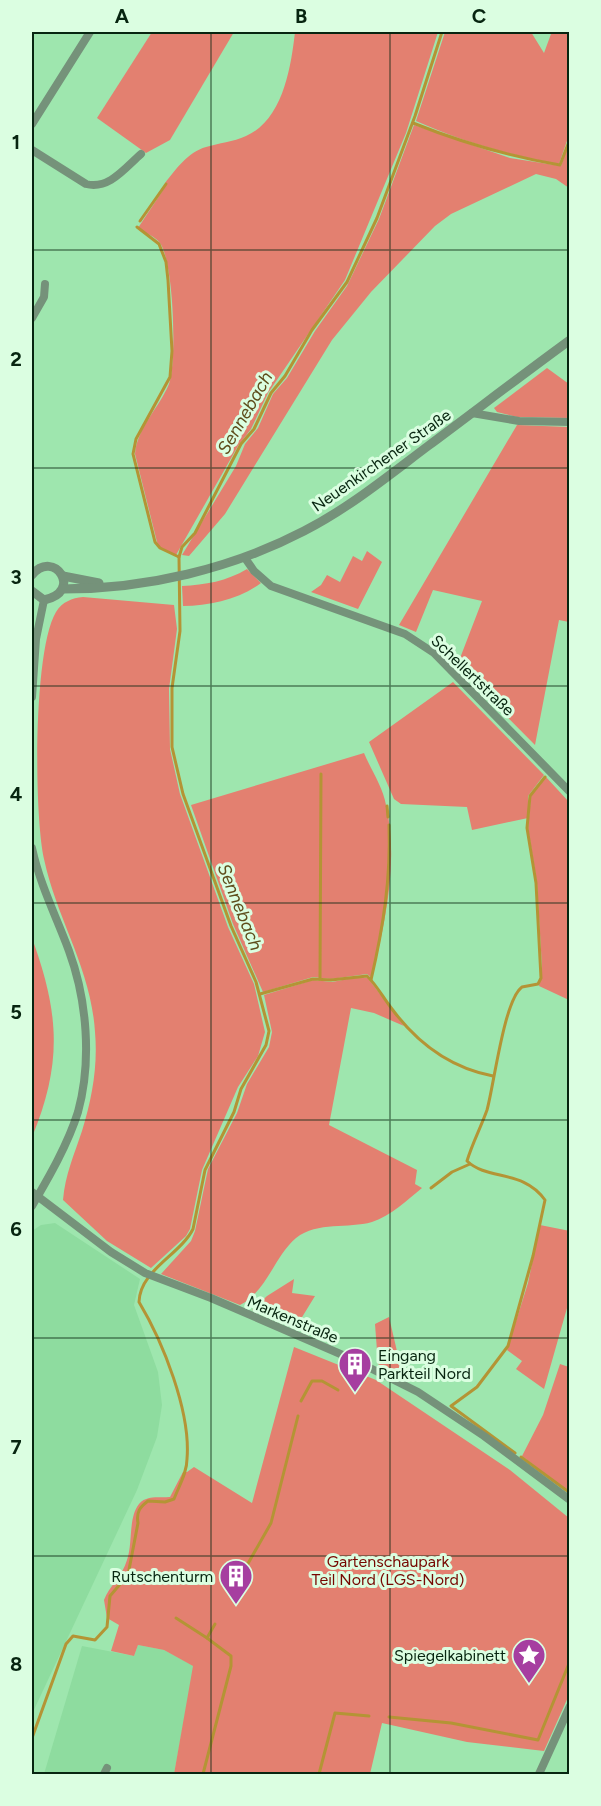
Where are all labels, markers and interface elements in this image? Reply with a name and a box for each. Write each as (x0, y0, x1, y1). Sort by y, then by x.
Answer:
text: A (115, 4, 130, 28)
text: B (295, 4, 307, 28)
text: C (472, 4, 486, 28)
text: 1 (12, 130, 20, 154)
text: 2 (10, 347, 22, 371)
water label: Sennebach (213, 368, 277, 458)
street label: Neuenkirchener Straße (308, 405, 455, 516)
text: 3 (10, 565, 22, 589)
street label: Schellertstraße (427, 631, 518, 720)
text: 4 (10, 782, 23, 806)
water label: Sennebach (213, 860, 267, 954)
text: 5 (10, 1000, 22, 1024)
text: 6 (10, 1217, 22, 1241)
street label: Markenstraße (244, 1292, 341, 1347)
building icon: Eingang Parkteil Nord (337, 1346, 373, 1393)
place label: Eingang Parkteil Nord (378, 1346, 471, 1383)
text: 7 (10, 1435, 22, 1459)
park label: Gartenschaupark Teil Nord (LGS-Nord) (312, 1552, 464, 1589)
building icon: Rutschenturm (218, 1558, 254, 1605)
place label: Rutschenturm (111, 1567, 213, 1586)
place icon: Spiegelkabinett (511, 1637, 547, 1684)
place label: Spiegelkabinett (394, 1646, 506, 1665)
text: 8 (10, 1652, 22, 1676)

